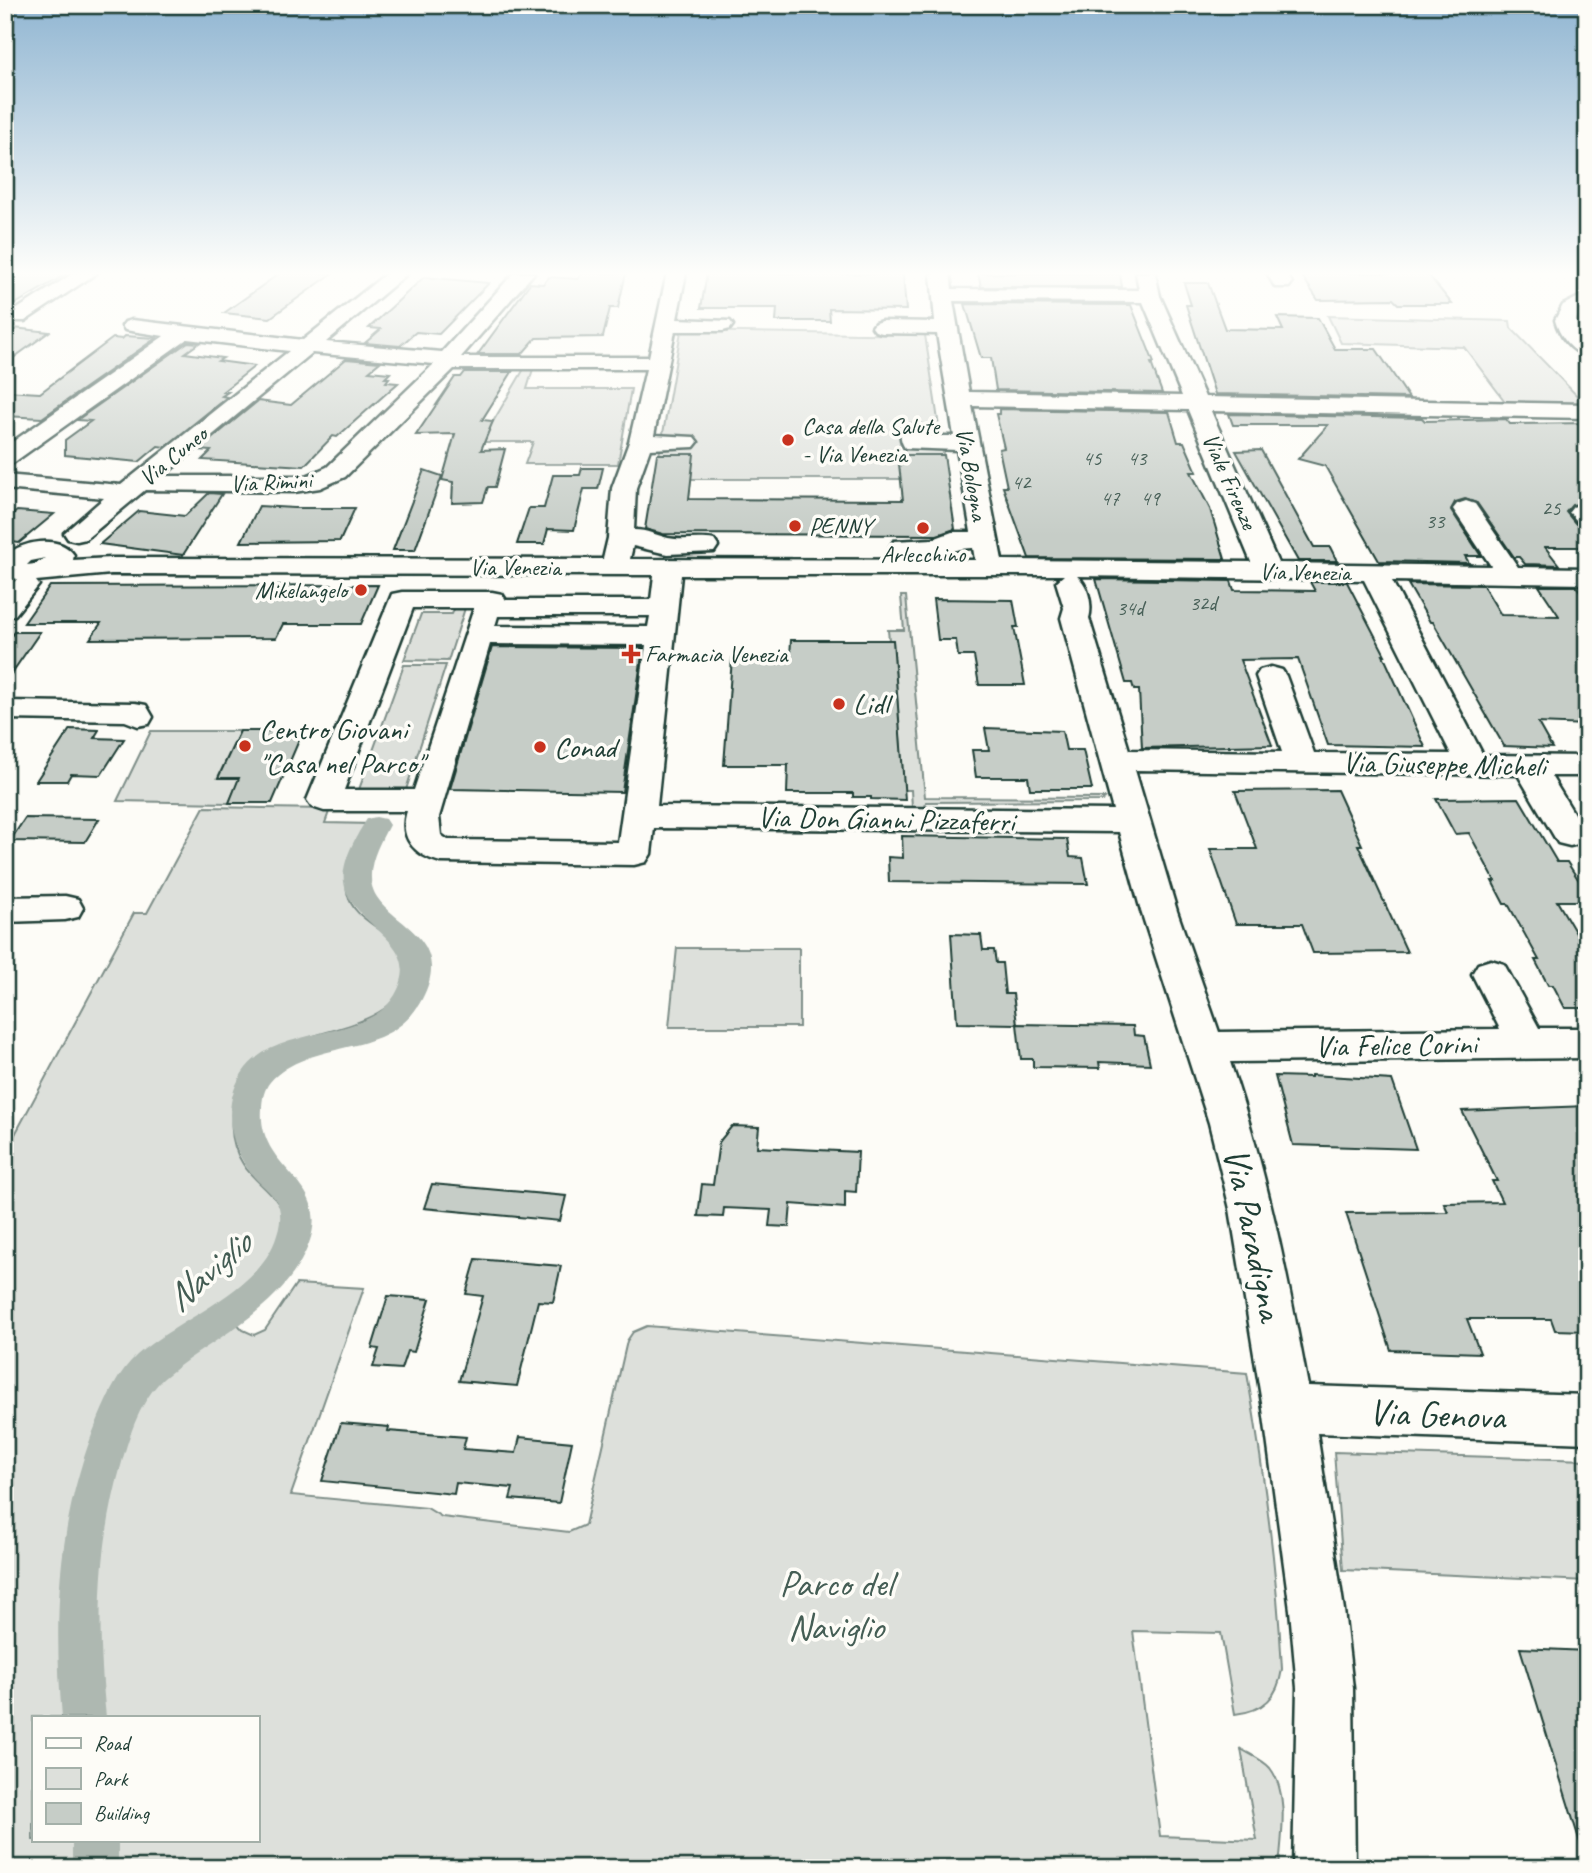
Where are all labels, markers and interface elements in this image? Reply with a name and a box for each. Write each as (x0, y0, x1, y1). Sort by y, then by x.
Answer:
place label: Casa della Salute - Via Venezia (802, 411, 941, 469)
street label: Via Cuneo (133, 418, 215, 493)
street label: Via Bologna (949, 425, 995, 524)
street label: Viale Firenze (1196, 428, 1265, 536)
marker: Casa della Salute - Via Venezia (780, 432, 796, 448)
house number: 45 (1083, 445, 1103, 471)
house number: 43 (1128, 445, 1148, 471)
street label: Via Rimini (230, 465, 315, 499)
house number: 42 (1012, 469, 1032, 495)
house number: 47 (1101, 485, 1121, 511)
house number: 49 (1141, 485, 1161, 511)
house number: 25 (1542, 495, 1562, 521)
house number: 33 (1426, 508, 1446, 534)
place label: PENNY (809, 511, 877, 541)
marker: PENNY (787, 518, 803, 534)
marker: Arlecchino (915, 520, 931, 536)
place label: Arlecchino (881, 539, 967, 569)
street label: Via Venezia (469, 552, 563, 582)
street label: Via Venezia (1259, 556, 1353, 588)
place label: Mikelangelo (255, 575, 350, 605)
marker: Mikelangelo (353, 582, 369, 598)
house number: 32d (1189, 590, 1220, 616)
house number: 34d (1116, 595, 1147, 621)
place label: Farmacia Venezia (645, 639, 789, 669)
marker: Farmacia Venezia (623, 646, 639, 662)
place label: Lidl (853, 685, 893, 723)
marker: Lidl (831, 696, 847, 712)
place label: Centro Giovani "Casa nel Parco" (259, 710, 429, 782)
place label: Conad (554, 728, 620, 766)
marker: Centro Giovani "Casa nel Parco" (237, 738, 253, 754)
marker: Conad (532, 739, 548, 755)
street label: Via Giuseppe Micheli (1342, 743, 1549, 785)
street label: Via Don Gianni Pizzaferri (757, 798, 1018, 840)
street label: Via Felice Corini (1315, 1025, 1481, 1065)
street label: Via Paradigna (1213, 1143, 1296, 1327)
water label: Naviglio (155, 1218, 264, 1321)
street label: Via Genova (1368, 1388, 1508, 1440)
park label: Parco del Naviglio (780, 1560, 899, 1650)
legend (32, 1716, 259, 1842)
text: Road (94, 1730, 133, 1756)
text: Park (94, 1766, 129, 1792)
text: Building (94, 1800, 151, 1826)

